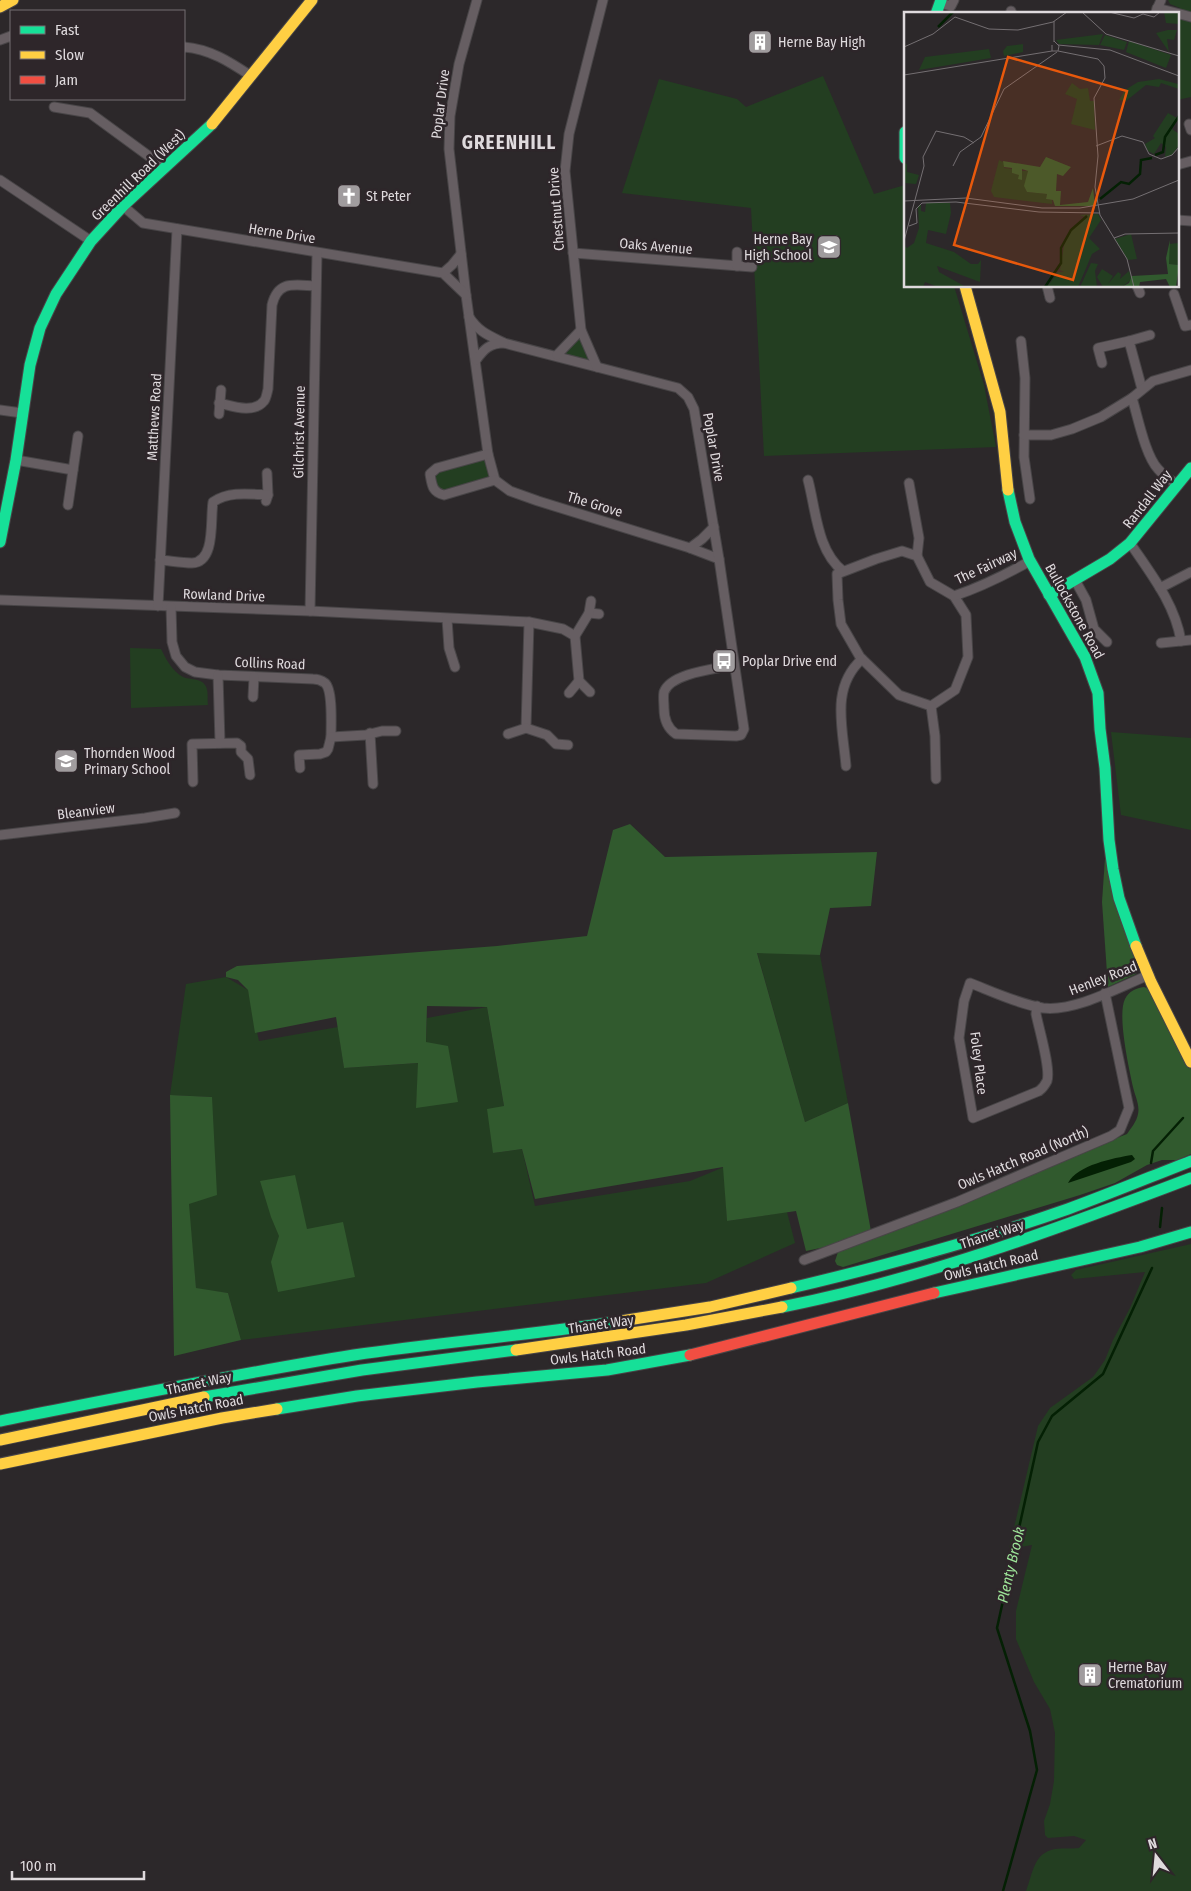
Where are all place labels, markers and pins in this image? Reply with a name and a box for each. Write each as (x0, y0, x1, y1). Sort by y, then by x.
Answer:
building icon: Herne Bay High (747, 29, 773, 55)
place label: Herne Bay High (778, 34, 866, 51)
church icon: St Peter (336, 183, 362, 209)
place label: St Peter (366, 188, 411, 205)
place label: Herne Bay High School (744, 231, 813, 264)
school or university icon: Herne Bay High School (816, 234, 842, 260)
bus stop icon: Poplar Drive end (711, 648, 737, 674)
place label: Poplar Drive end (742, 653, 837, 670)
place label: Thornden Wood Primary School (84, 745, 175, 778)
school or university icon: Thornden Wood Primary School (53, 748, 79, 774)
place label: Herne Bay Crematorium (1108, 1659, 1182, 1692)
building icon: Herne Bay Crematorium (1077, 1662, 1103, 1688)

